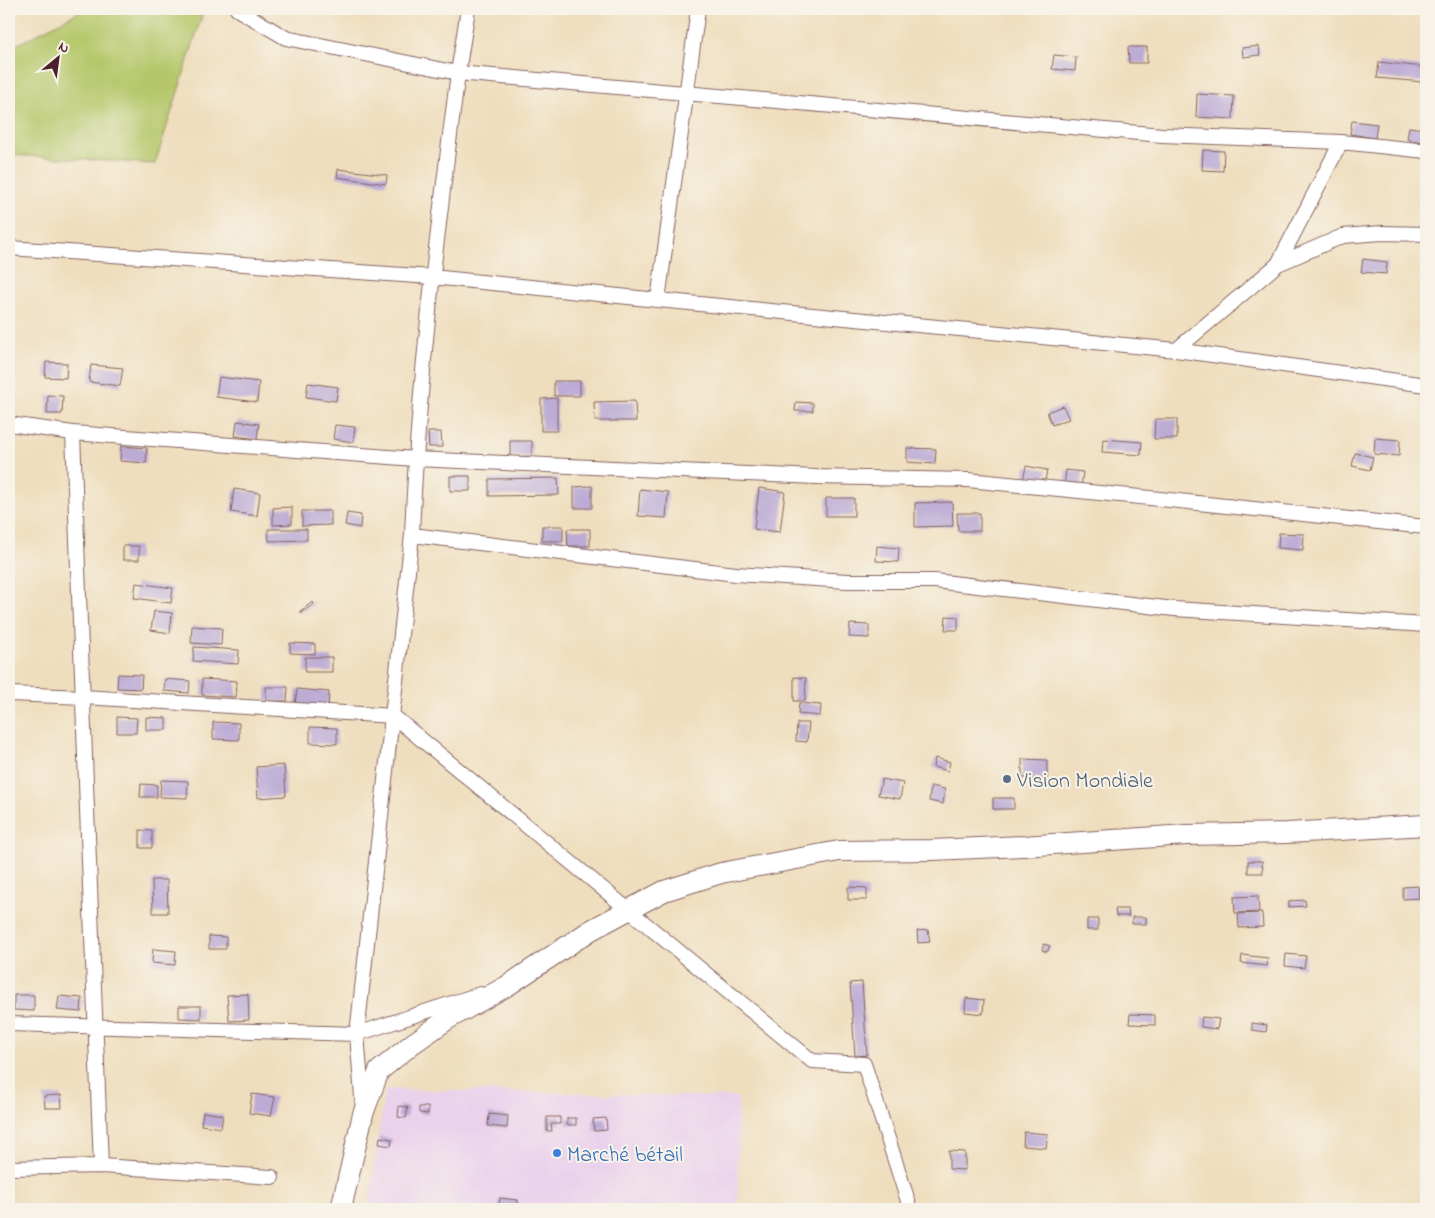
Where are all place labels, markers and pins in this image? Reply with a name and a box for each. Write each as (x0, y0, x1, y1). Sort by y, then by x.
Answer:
place label: Vision Mondiale (1016, 766, 1153, 798)
marker: Vision Mondiale (1001, 773, 1013, 785)
place label: Marché bétail (567, 1140, 683, 1172)
marker: Marché bétail (551, 1147, 563, 1159)

